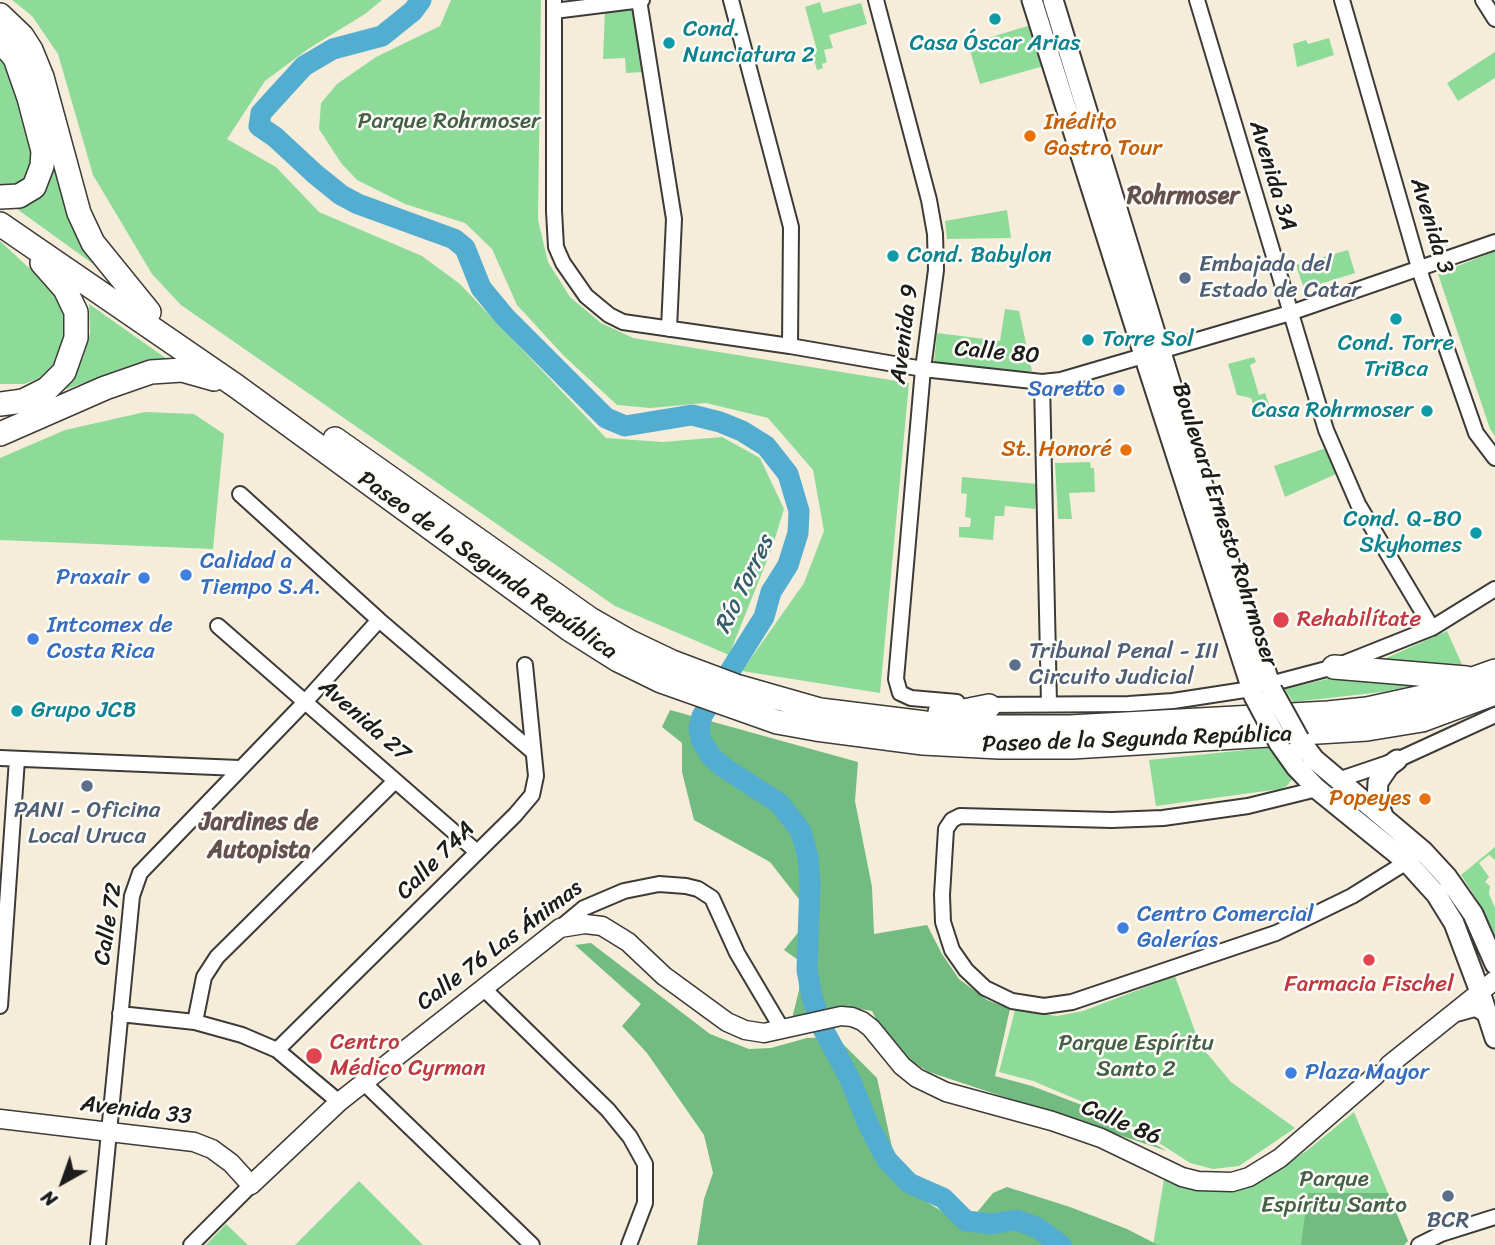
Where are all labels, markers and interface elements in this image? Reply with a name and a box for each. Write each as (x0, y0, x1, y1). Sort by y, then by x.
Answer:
marker: Casa Óscar Arias (987, 11, 1003, 27)
place label: Cond. Nunciatura 2 (683, 16, 815, 70)
place label: Casa Óscar Arias (910, 30, 1080, 58)
marker: Cond. Nunciatura 2 (661, 35, 677, 51)
park label: Parque Rohrmoser (357, 108, 541, 136)
place label: Inédito Gastro Tour (1044, 109, 1162, 163)
street label: Avenida 3A (1242, 118, 1302, 234)
marker: Inédito Gastro Tour (1022, 128, 1038, 144)
street label: Avenida 3 (1403, 175, 1459, 277)
district label: Rohrmoser (1127, 183, 1239, 211)
place label: Cond. Babylon (907, 242, 1052, 270)
marker: Cond. Babylon (885, 248, 901, 264)
place label: Embajada del Estado de Catar (1199, 251, 1361, 305)
marker: Embajada del Estado de Catar (1177, 270, 1193, 286)
street label: Avenida 9 (885, 283, 925, 385)
marker: Cond. Torre TriBca (1388, 311, 1404, 327)
place label: Torre Sol (1102, 326, 1194, 354)
place label: Cond. Torre TriBca (1338, 330, 1454, 384)
marker: Torre Sol (1080, 332, 1096, 348)
street label: Calle 80 (953, 336, 1041, 370)
place label: Saretto (1027, 376, 1105, 404)
street label: Boulevard Ernesto Rohrmoser (1165, 379, 1283, 671)
marker: Saretto (1111, 382, 1127, 398)
place label: Casa Rohrmoser (1251, 397, 1413, 425)
marker: Casa Rohrmoser (1419, 403, 1435, 419)
place label: St. Honoré (1001, 436, 1112, 464)
marker: St. Honoré (1118, 442, 1134, 458)
street label: Paseo de la Segunda República (352, 466, 622, 666)
place label: Cond. Q-BO Skyhomes (1343, 506, 1462, 560)
marker: Cond. Q-BO Skyhomes (1468, 525, 1484, 541)
water label: Río Torres (709, 532, 781, 638)
place label: Calidad a Tiempo S.A. (200, 548, 322, 602)
place label: Praxair (56, 564, 130, 592)
marker: Calidad a Tiempo S.A. (178, 567, 194, 583)
marker: Praxair (136, 570, 152, 586)
place label: Rehabilítate (1297, 606, 1421, 634)
marker: Rehabilítate (1271, 610, 1291, 630)
place label: Intcomex de Costa Rica (47, 612, 173, 666)
marker: Intcomex de Costa Rica (25, 631, 41, 647)
place label: Tribunal Penal - III Circuito Judicial (1029, 638, 1219, 692)
marker: Tribunal Penal - III Circuito Judicial (1007, 657, 1023, 673)
street label: Avenida 27 (313, 674, 415, 768)
place label: Grupo JCB (31, 697, 137, 725)
marker: Grupo JCB (9, 703, 25, 719)
street label: Paseo de la Segunda República (982, 721, 1292, 759)
marker: PANI - Oficina Local Uruca (79, 778, 95, 794)
place label: Popeyes (1329, 785, 1411, 813)
marker: Popeyes (1417, 791, 1433, 807)
place label: PANI - Oficina Local Uruca (14, 797, 160, 851)
district label: Jardines de Autopista (199, 809, 319, 865)
street label: Calle 74A (391, 816, 481, 906)
street label: Calle 76 Las Ánimas (412, 875, 588, 1017)
street label: Calle 72 (89, 881, 129, 967)
place label: Centro Comercial Galerías (1137, 901, 1314, 955)
marker: Centro Comercial Galerías (1115, 920, 1131, 936)
marker: Farmacia Fischel (1361, 952, 1377, 968)
place label: Farmacia Fischel (1284, 971, 1454, 999)
place label: Centro Médico Cyrman (330, 1029, 486, 1083)
park label: Parque Espíritu Santo 2 (1058, 1030, 1214, 1084)
marker: Centro Médico Cyrman (304, 1046, 324, 1066)
place label: Plaza Mayor (1305, 1059, 1429, 1087)
marker: Plaza Mayor (1283, 1065, 1299, 1081)
street label: Avenida 33 (79, 1091, 193, 1131)
street label: Calle 86 (1077, 1094, 1165, 1152)
north arrow (28, 1147, 98, 1217)
park label: Parque Espíritu Santo (1261, 1166, 1407, 1220)
text: N (34, 1182, 65, 1215)
marker: BCR (1440, 1188, 1456, 1204)
place label: BCR (1427, 1207, 1469, 1235)

